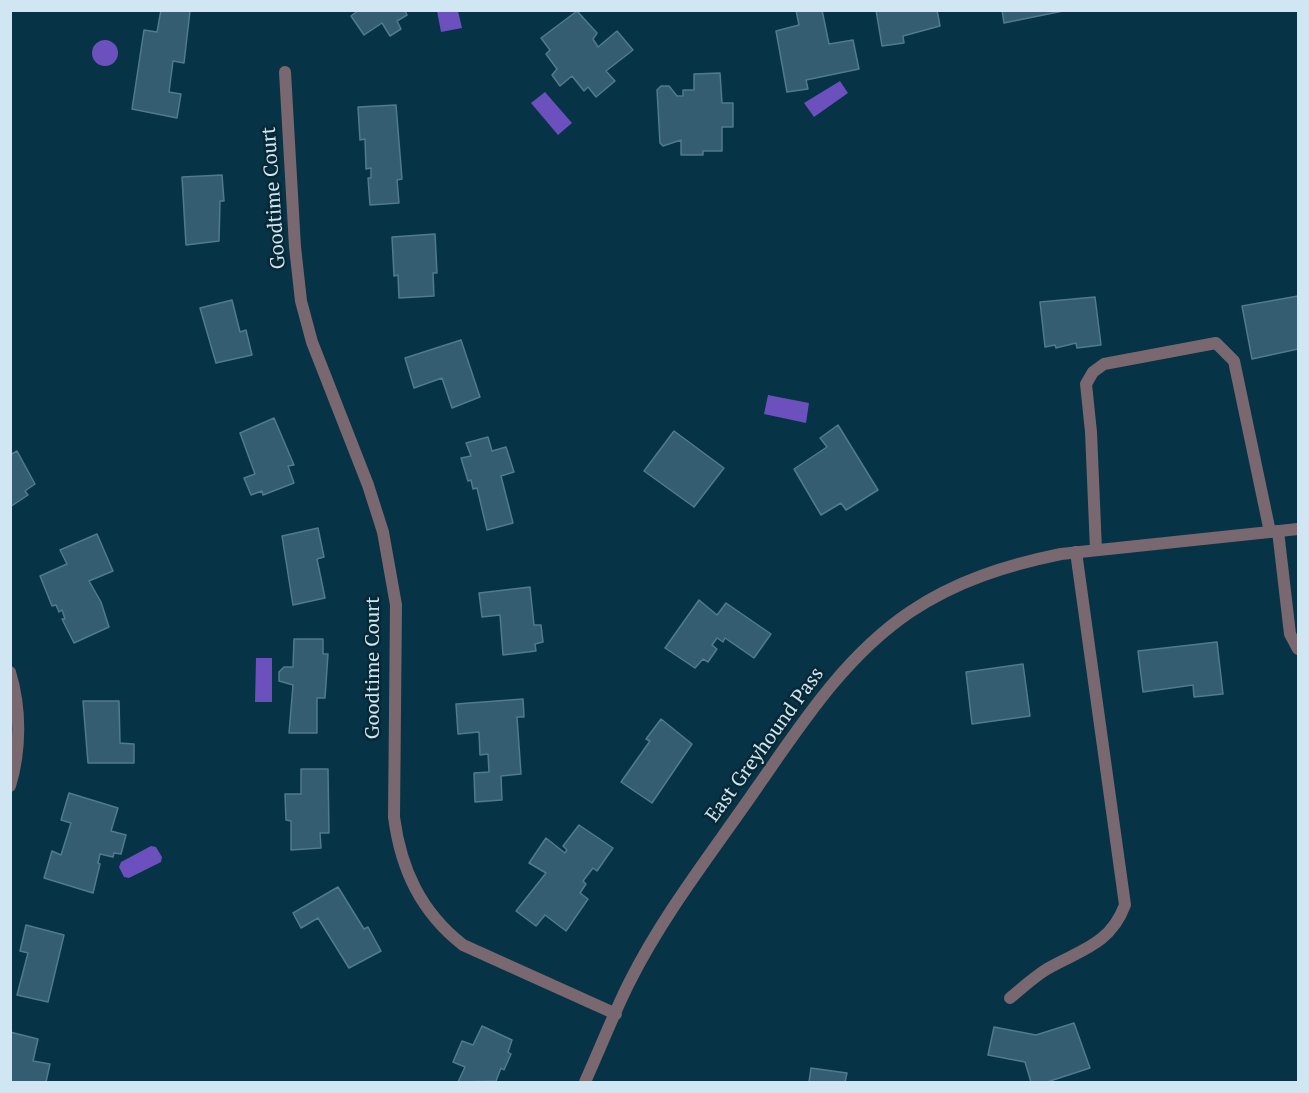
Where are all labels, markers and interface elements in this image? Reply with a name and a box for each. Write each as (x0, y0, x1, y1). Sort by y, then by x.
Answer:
street label: Goodtime Court (257, 126, 291, 270)
street label: Goodtime Court (361, 597, 385, 739)
street label: East Greyhound Pass (701, 663, 829, 827)

